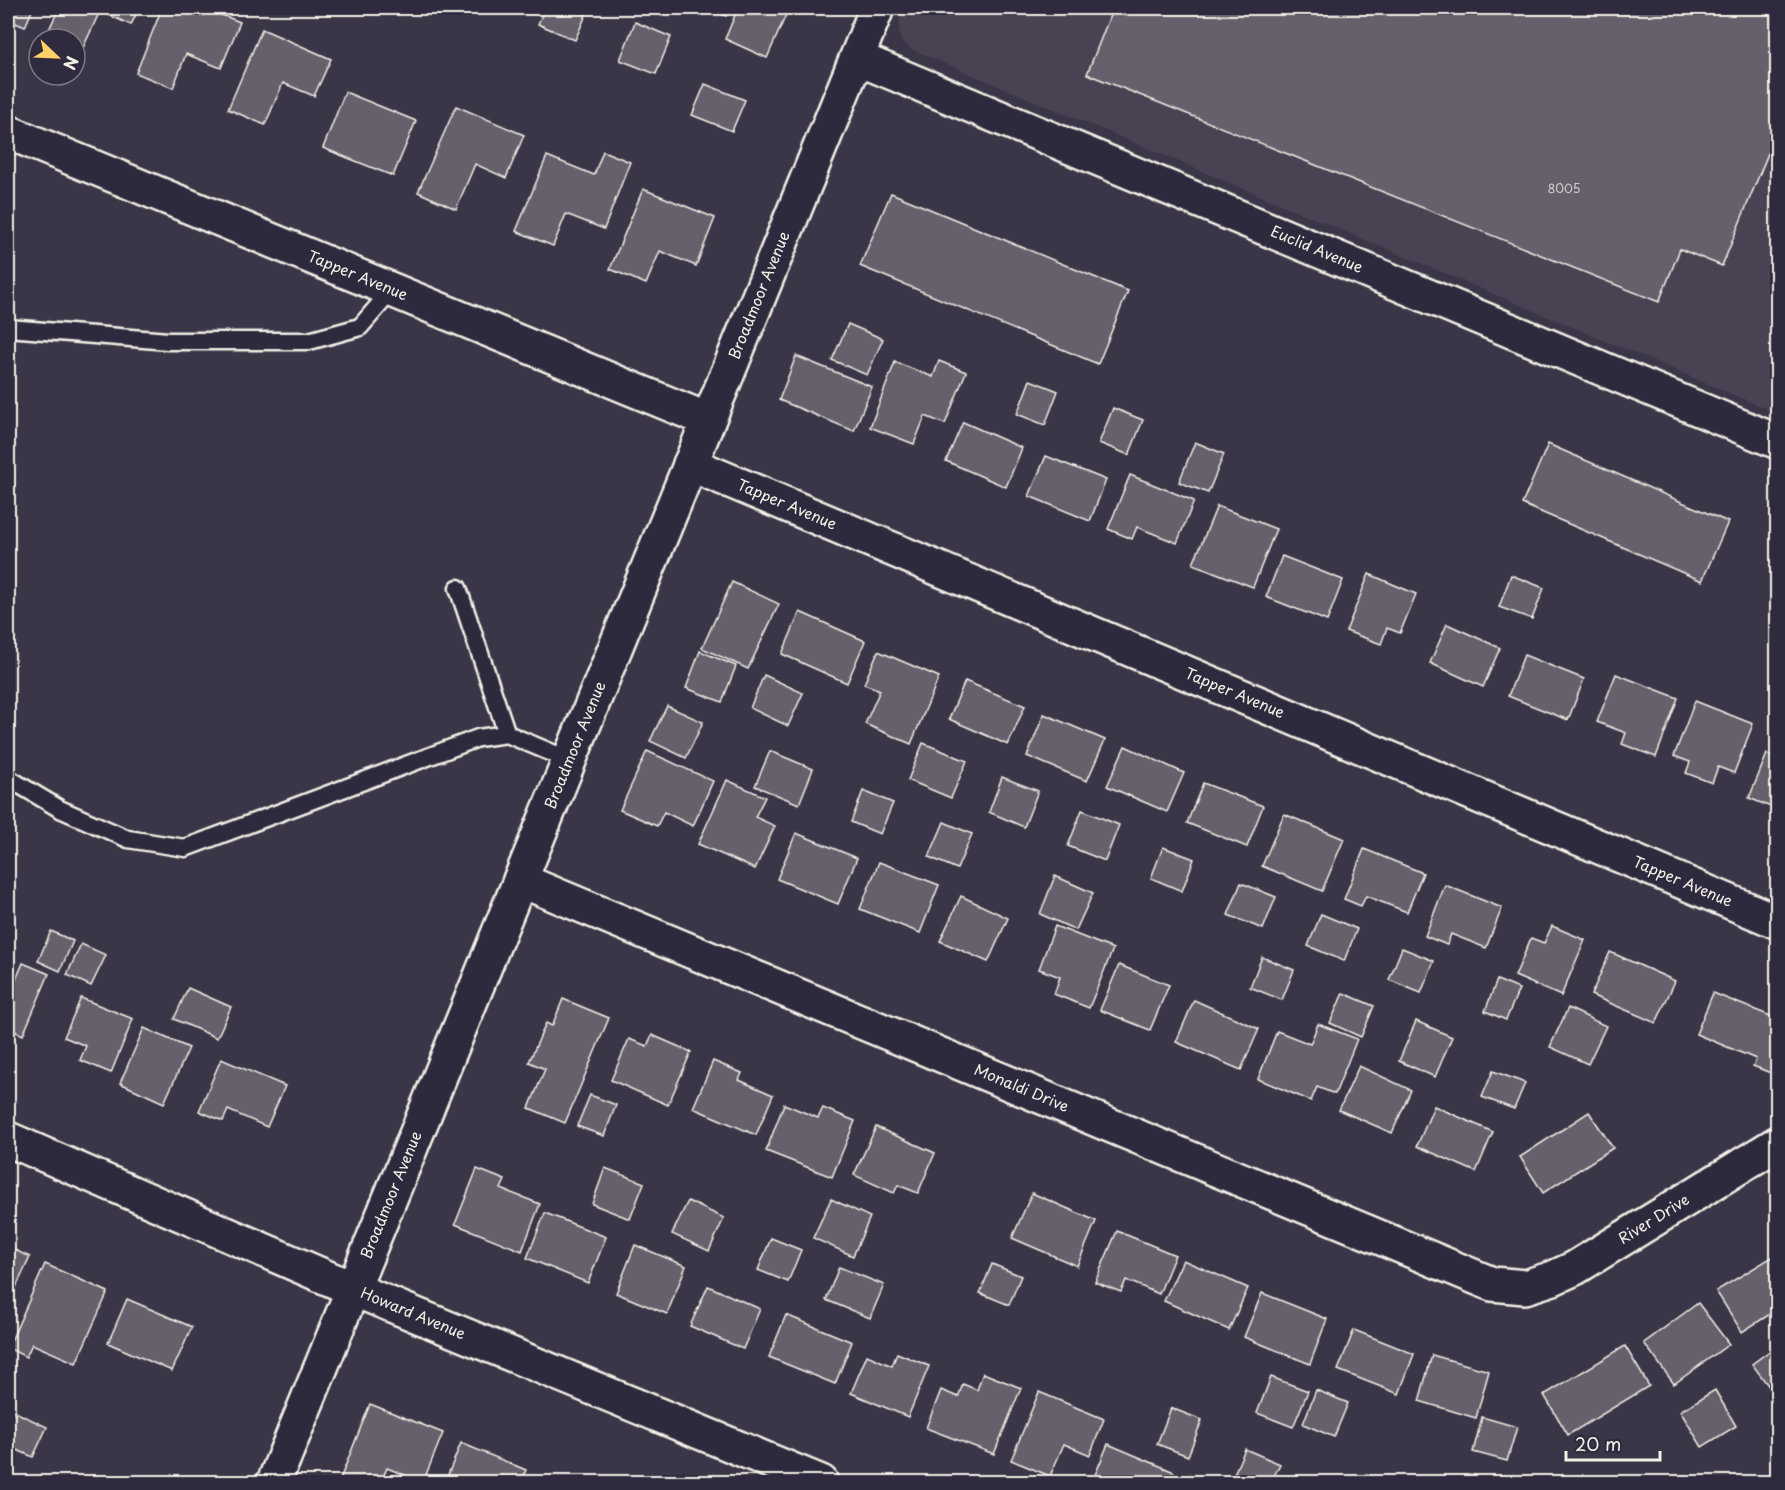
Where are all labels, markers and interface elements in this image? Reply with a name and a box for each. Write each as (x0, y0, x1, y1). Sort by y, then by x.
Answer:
north arrow (27, 27, 87, 87)
text: N (58, 53, 85, 74)
house number: 8005 (1547, 179, 1581, 197)
street label: Euclid Avenue (1267, 219, 1367, 278)
street label: Broadmoor Avenue (722, 227, 794, 362)
street label: Tapper Avenue (305, 244, 412, 305)
street label: Tapper Avenue (734, 472, 841, 535)
street label: Tapper Avenue (1182, 661, 1289, 723)
street label: Broadmoor Avenue (538, 677, 610, 812)
street label: Tapper Avenue (1630, 849, 1737, 912)
street label: Monaldi Drive (971, 1057, 1073, 1117)
street label: Broadmoor Avenue (354, 1127, 426, 1262)
street label: River Drive (1613, 1187, 1693, 1249)
street label: Howard Avenue (357, 1280, 469, 1344)
scale bar (1566, 1424, 1660, 1462)
text: 20 m (1575, 1430, 1621, 1457)

